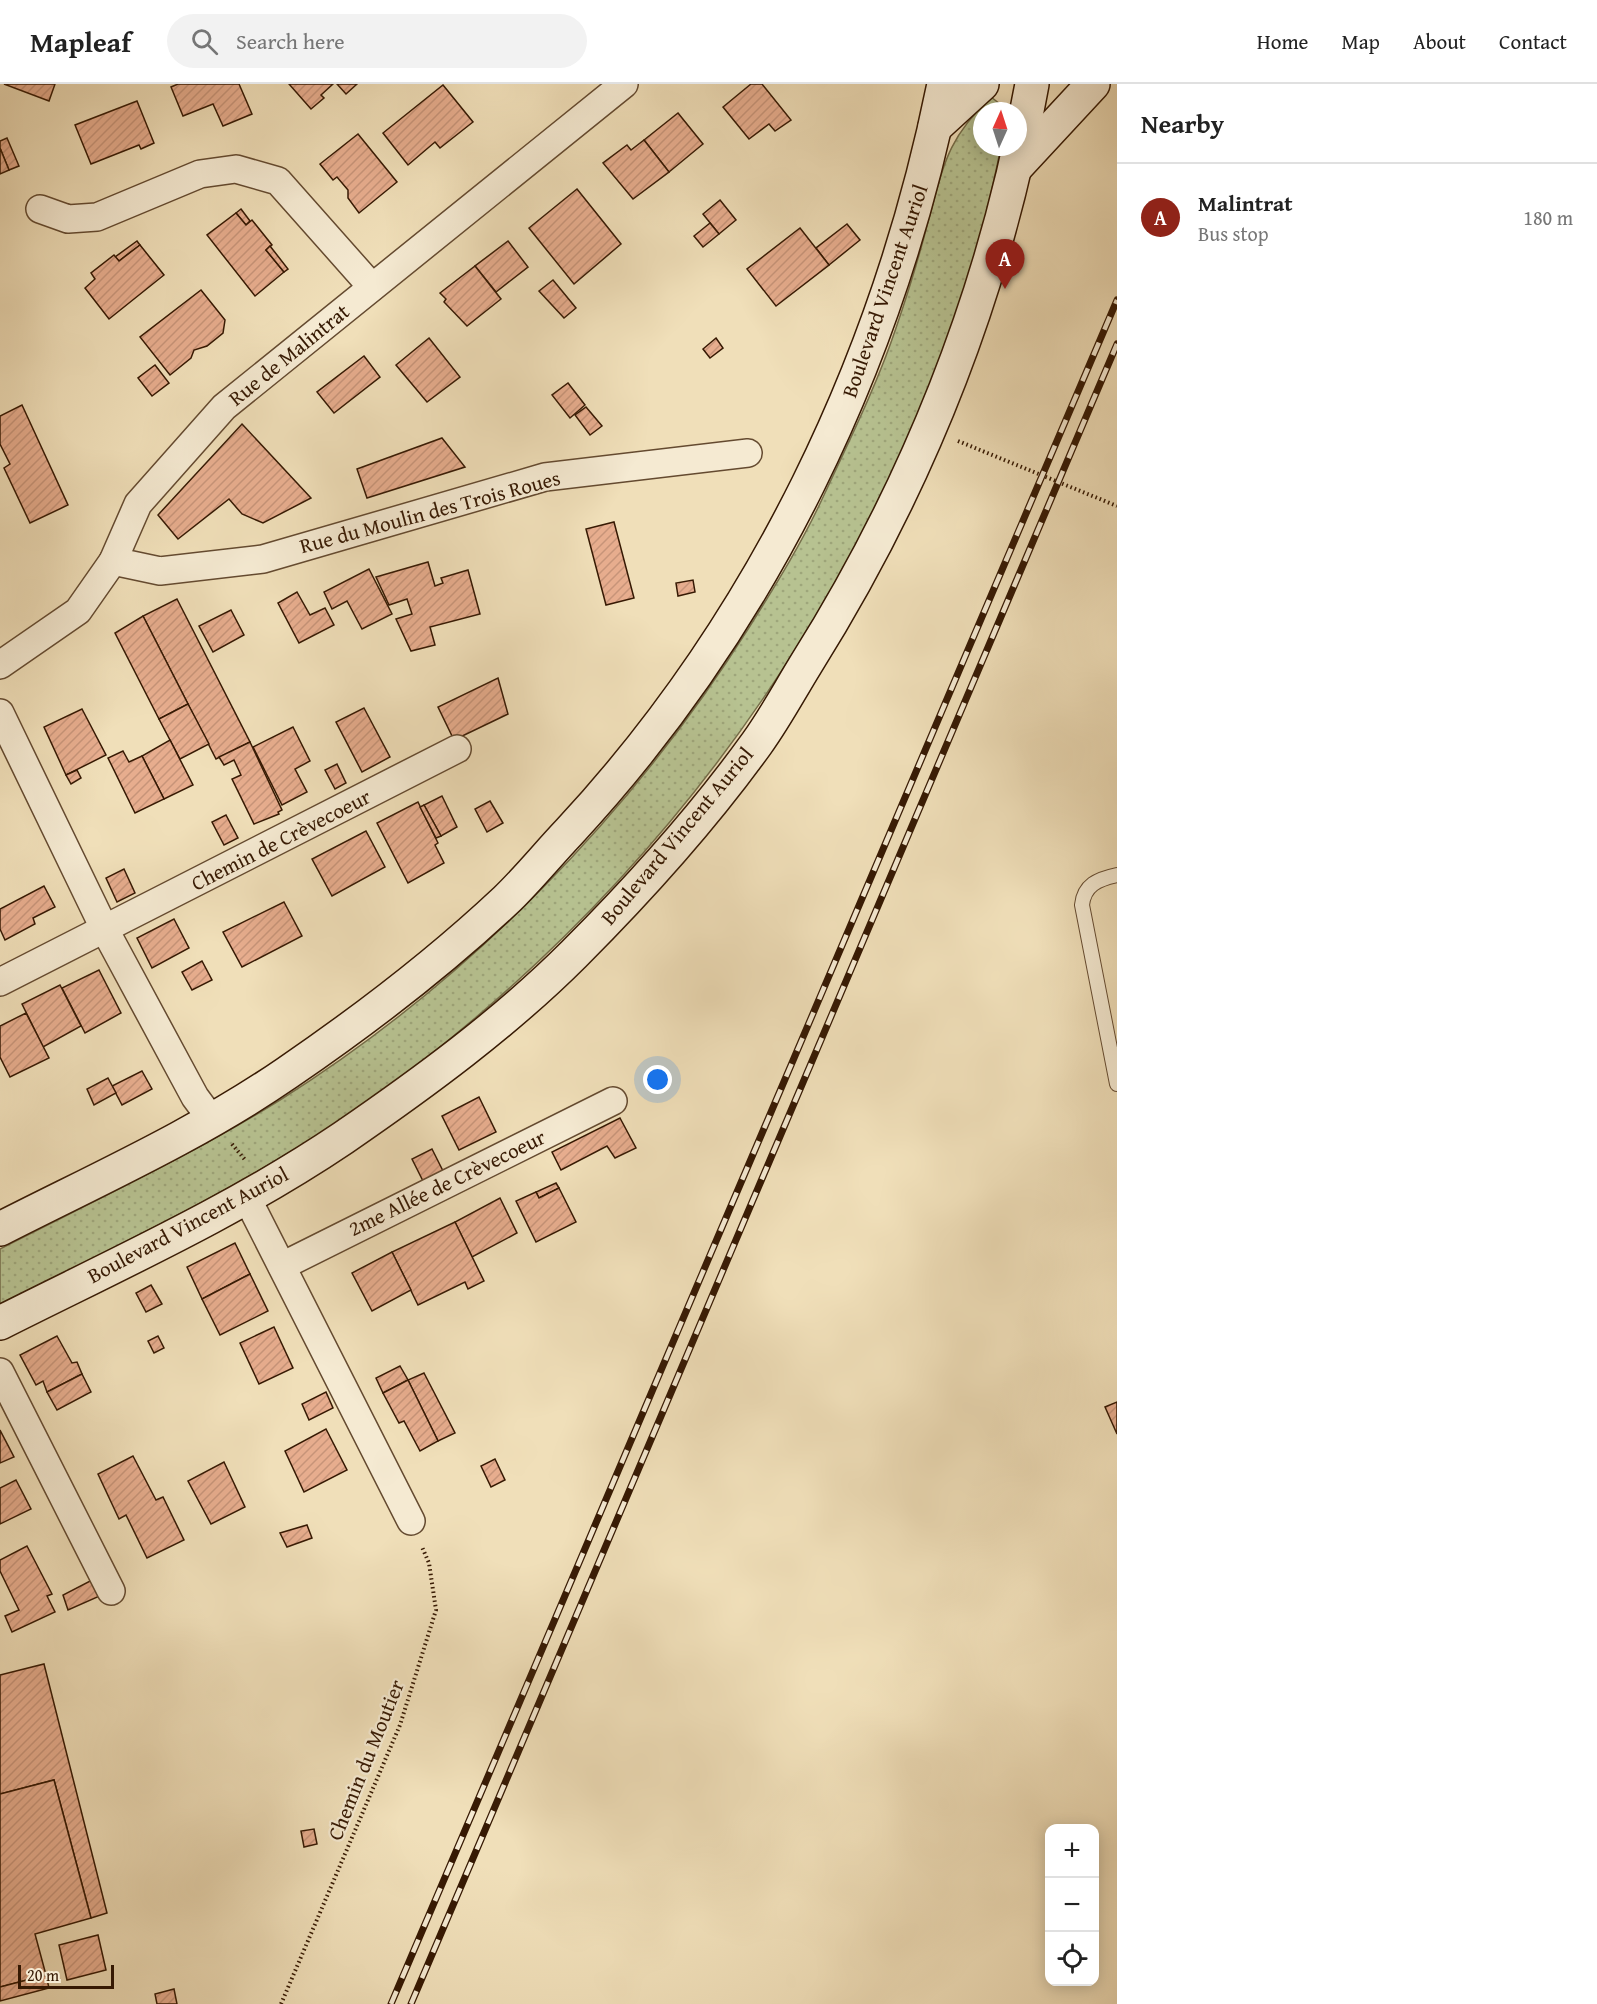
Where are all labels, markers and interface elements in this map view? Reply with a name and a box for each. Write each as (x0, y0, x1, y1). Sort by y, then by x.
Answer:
search box (167, 14, 587, 68)
text: Mapleaf (30, 21, 131, 62)
icon: search (188, 25, 221, 58)
text: Search here (236, 25, 345, 57)
text: Home (1257, 26, 1308, 57)
text: Map (1341, 26, 1380, 57)
text: About (1413, 26, 1466, 57)
text: Contact (1499, 26, 1567, 57)
north arrow (973, 102, 1027, 156)
text: Nearby (1141, 104, 1224, 143)
street label: Boulevard Vincent Auriol (833, 180, 936, 402)
text: Malintrat (1198, 187, 1293, 219)
text: A (1154, 203, 1167, 232)
text: 180 m (1523, 203, 1573, 232)
text: Bus stop (1198, 219, 1269, 248)
pin: A (986, 240, 1024, 289)
street label: Rue de Malintrat (222, 296, 356, 413)
street label: Rue du Moulin des Trois Roues (296, 462, 564, 561)
street label: Boulevard Vincent Auriol (593, 740, 760, 931)
street label: Chemin de Crèvecoeur (186, 781, 376, 898)
your location (643, 1065, 672, 1094)
street label: 2me Allée de Crèvecoeur (343, 1121, 551, 1244)
street label: Boulevard Vincent Auriol (82, 1158, 294, 1291)
street label: Chemin du Moutier (319, 1674, 412, 1845)
map controls (1045, 1824, 1099, 1986)
button: + (1045, 1824, 1099, 1878)
button: − (1045, 1878, 1099, 1932)
button: locate (1045, 1932, 1099, 1986)
scale bar (18, 1962, 114, 1990)
text: 20 m (27, 1963, 59, 1987)

